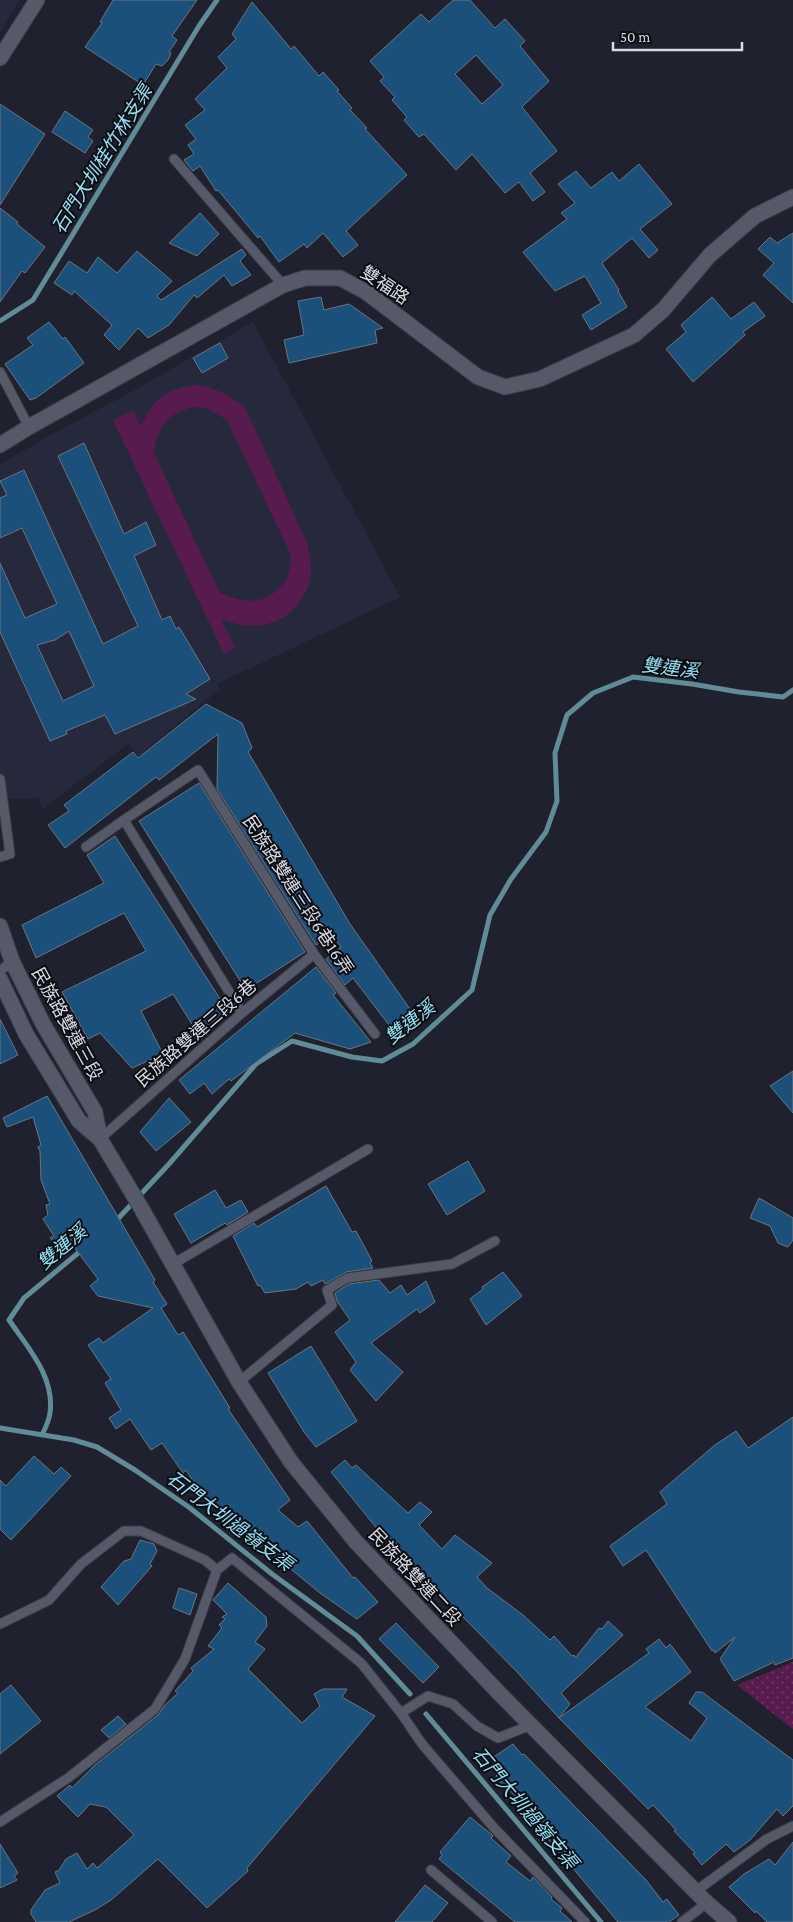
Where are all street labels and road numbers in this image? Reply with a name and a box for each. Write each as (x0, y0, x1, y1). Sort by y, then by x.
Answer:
street label: 雙福路 (357, 262, 413, 308)
street label: 民族路雙連三段6巷16弄 (239, 811, 357, 979)
street label: 民族路雙連三段 (28, 964, 106, 1084)
street label: 民族路雙連三段6巷 (132, 975, 260, 1091)
street label: 民族路雙連二段 (365, 1524, 465, 1630)

